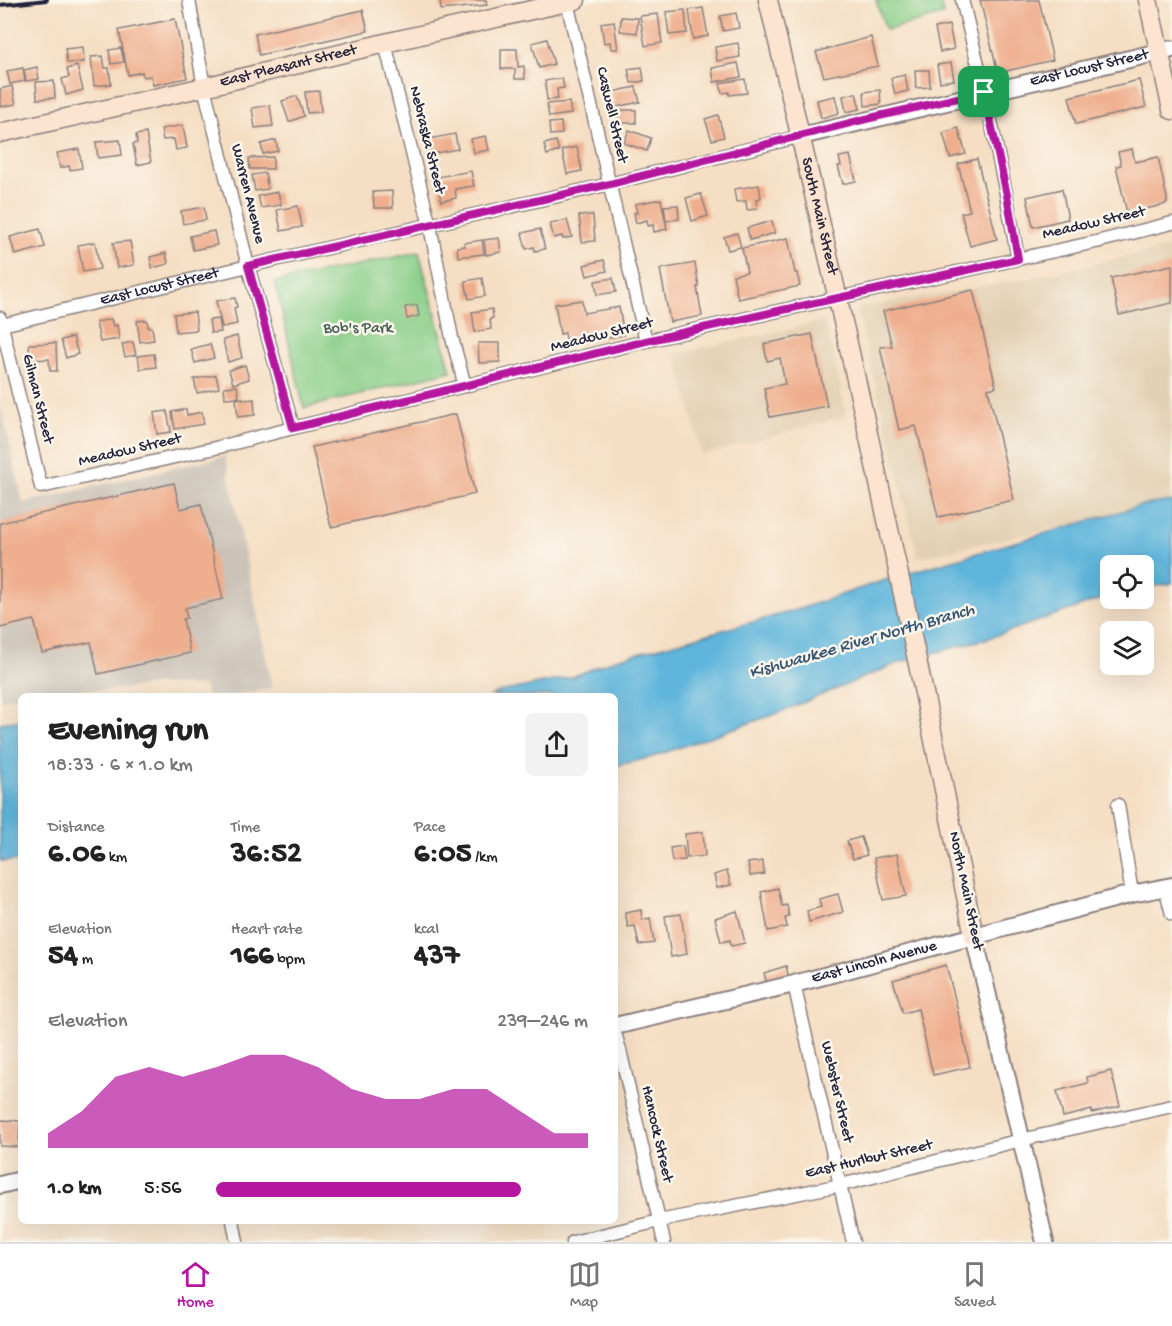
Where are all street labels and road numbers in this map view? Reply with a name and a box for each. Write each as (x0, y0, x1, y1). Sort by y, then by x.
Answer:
street label: East Pleasant Street (218, 40, 360, 92)
street label: East Locust Street (1028, 45, 1152, 91)
street label: Caswell Street (591, 65, 632, 166)
street label: Nebraska Street (403, 84, 449, 197)
street label: Warren Avenue (225, 142, 269, 246)
street label: South Main Street (796, 156, 842, 278)
street label: Meadow Street (1041, 203, 1149, 245)
street label: East Locust Street (98, 264, 222, 311)
street label: Meadow Street (549, 314, 657, 358)
street label: Gilman Street (17, 352, 58, 447)
street label: Meadow Street (77, 430, 185, 472)
street label: North Main Street (943, 830, 987, 954)
street label: East Lincoln Avenue (810, 937, 940, 988)
street label: Webster Street (815, 1040, 857, 1146)
street label: Hancock Street (636, 1084, 677, 1185)
street label: East Hurlbut Street (804, 1136, 936, 1184)

